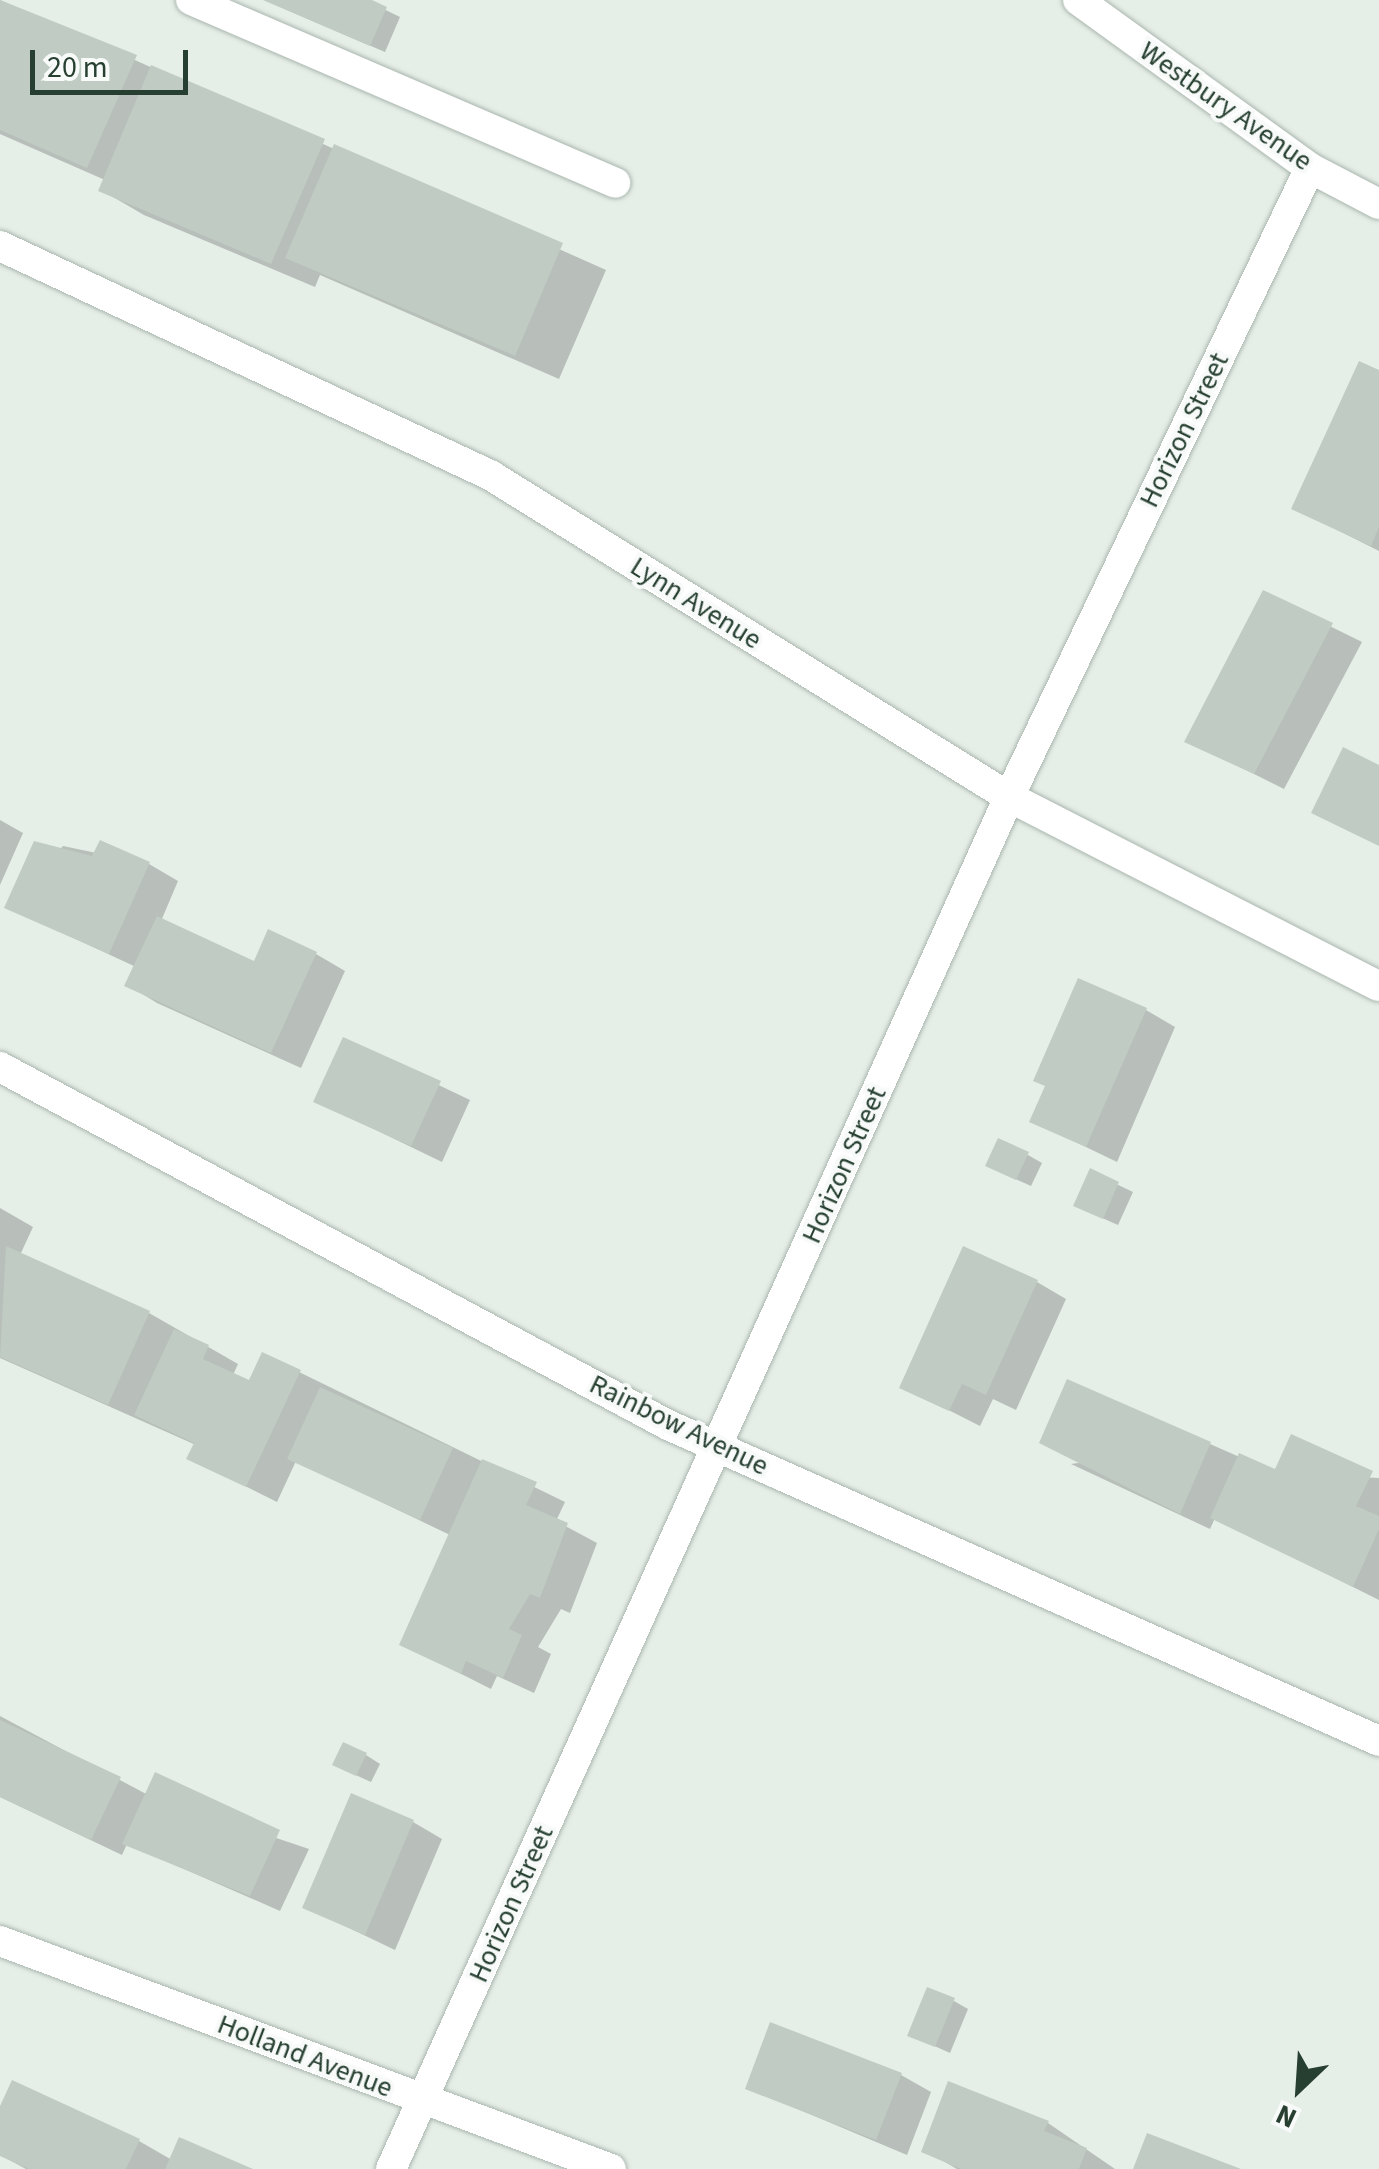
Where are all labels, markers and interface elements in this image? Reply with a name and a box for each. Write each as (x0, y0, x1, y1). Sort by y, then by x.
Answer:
scale bar (35, 30, 192, 92)
street label: Westbury Avenue (1133, 34, 1319, 178)
text: 20 m (47, 46, 108, 89)
street label: Horizon Street (1132, 347, 1236, 513)
street label: Lynn Avenue (624, 549, 768, 657)
street label: Horizon Street (795, 1081, 893, 1249)
street label: Rainbow Avenue (584, 1367, 774, 1483)
street label: Horizon Street (462, 1820, 560, 1988)
street label: Holland Avenue (213, 2007, 397, 2105)
north arrow (1249, 2039, 1349, 2139)
text: N (1269, 2094, 1303, 2138)

